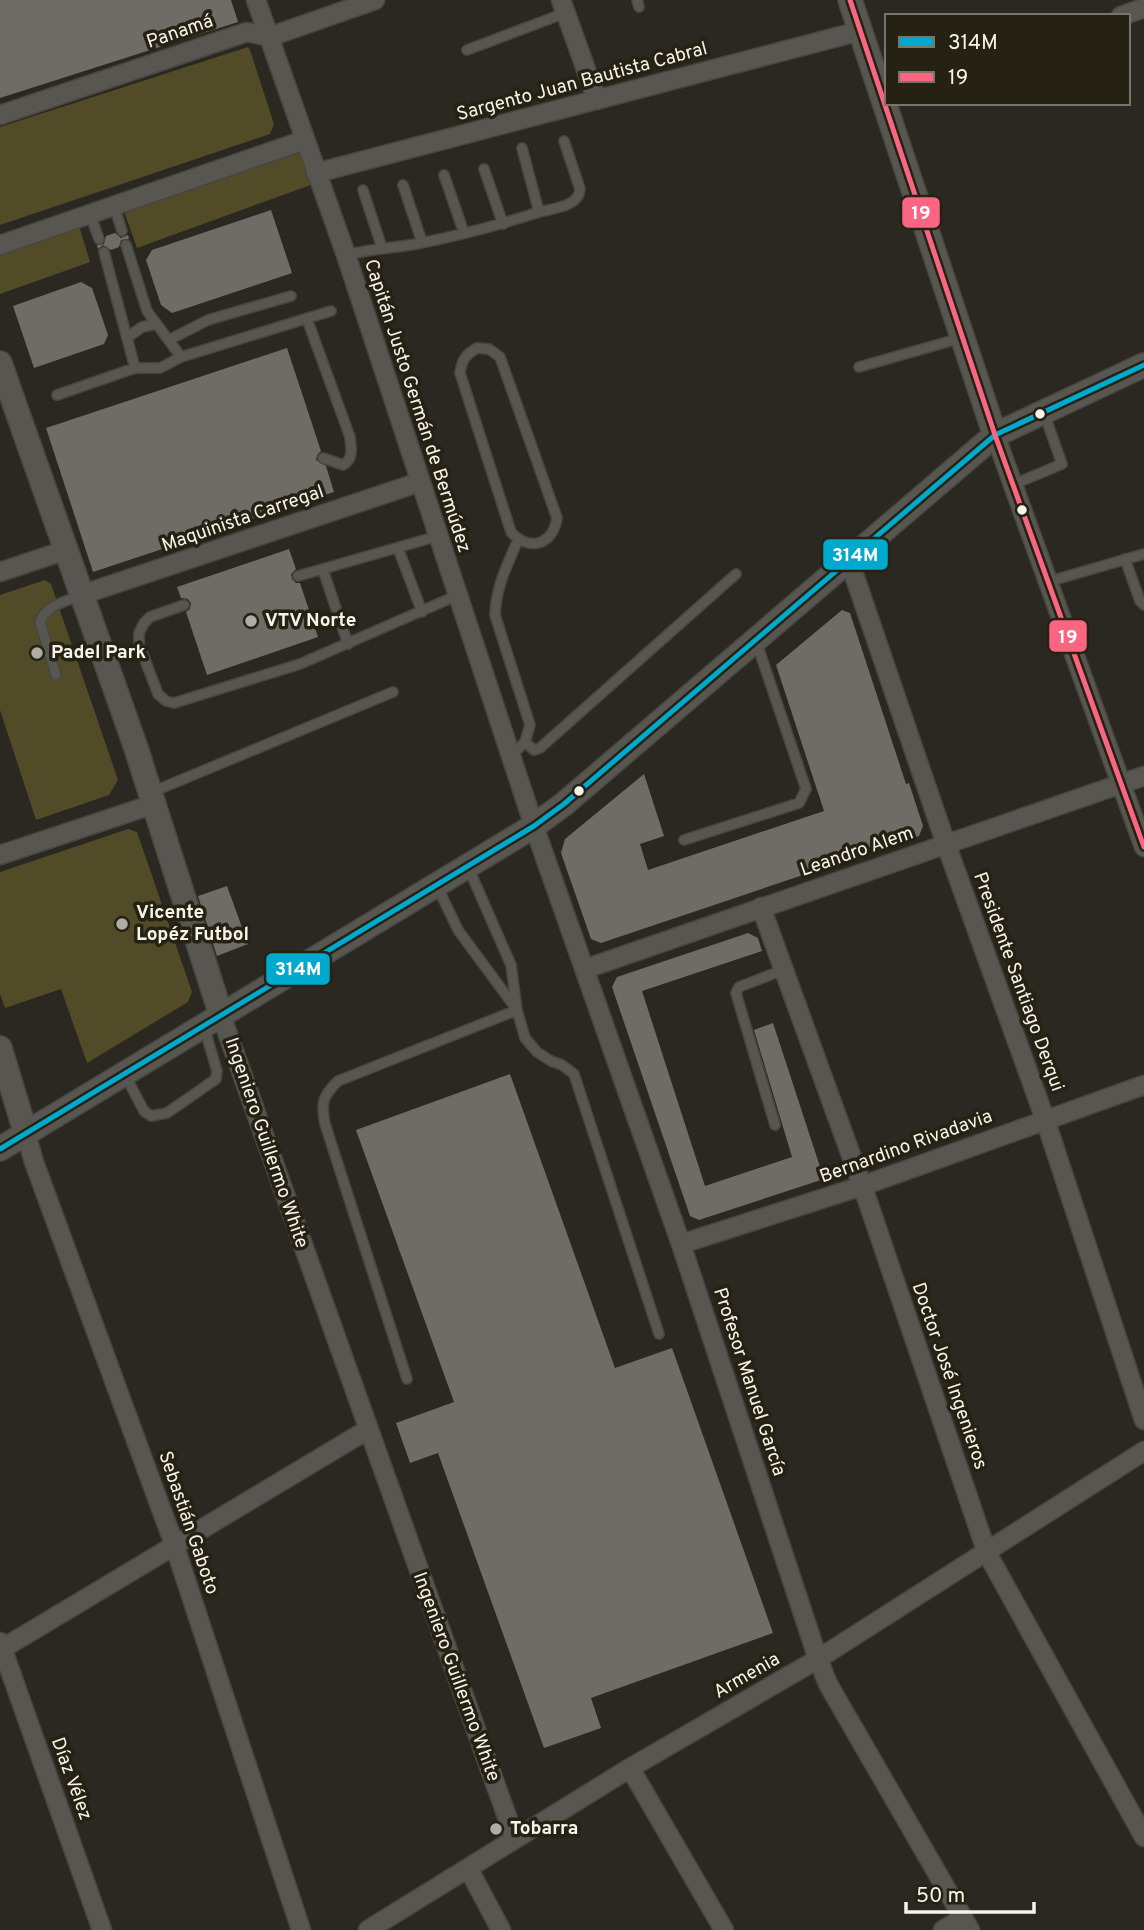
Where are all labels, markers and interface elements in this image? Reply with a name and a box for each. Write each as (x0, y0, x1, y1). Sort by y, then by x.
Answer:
street label: Panamá (143, 9, 217, 55)
legend (885, 14, 1130, 105)
text: 314M (948, 30, 998, 57)
street label: Sargento Juan Bautista Cabral (454, 37, 710, 127)
text: 19 (948, 65, 968, 92)
line badge: 19 (901, 196, 941, 229)
text: 19 (911, 202, 931, 226)
street label: Capitán Justo Germán de Bermúdez (358, 256, 476, 556)
unlabelled marker (1033, 407, 1047, 421)
street label: Maquinista Carregal (159, 480, 327, 558)
unlabelled marker (1015, 503, 1029, 517)
line badge: 314M (822, 538, 889, 571)
text: 314M (832, 544, 878, 568)
place label: VTV Norte (265, 609, 356, 633)
marker: VTV Norte (243, 613, 259, 629)
line badge: 19 (1048, 619, 1088, 653)
text: 19 (1058, 626, 1078, 650)
place label: Padel Park (51, 641, 146, 665)
marker: Padel Park (29, 645, 45, 661)
unlabelled marker (572, 784, 586, 798)
street label: Leandro Alem (797, 821, 917, 883)
street label: Presidente Santiago Derqui (967, 869, 1069, 1095)
place label: Vicente Lopéz Futbol (136, 901, 249, 947)
marker: Vicente Lopéz Futbol (114, 916, 130, 932)
line badge: 314M (265, 952, 331, 986)
text: 314M (275, 958, 321, 982)
street label: Ingeniero Guillermo White (219, 1034, 313, 1252)
street label: Bernardino Rivadavia (816, 1105, 996, 1189)
street label: Doctor José Ingenieros (906, 1279, 992, 1473)
street label: Profesor Manuel García (707, 1285, 791, 1479)
street label: Sebastián Gaboto (152, 1448, 224, 1598)
street label: Ingeniero Guillermo White (407, 1569, 505, 1785)
street label: Armenia (710, 1647, 784, 1705)
street label: Díaz Vélez (45, 1734, 97, 1824)
place label: Tobarra (510, 1817, 578, 1841)
marker: Tobarra (488, 1821, 504, 1837)
scale bar (906, 1870, 1034, 1914)
text: 50 m (916, 1883, 965, 1910)

